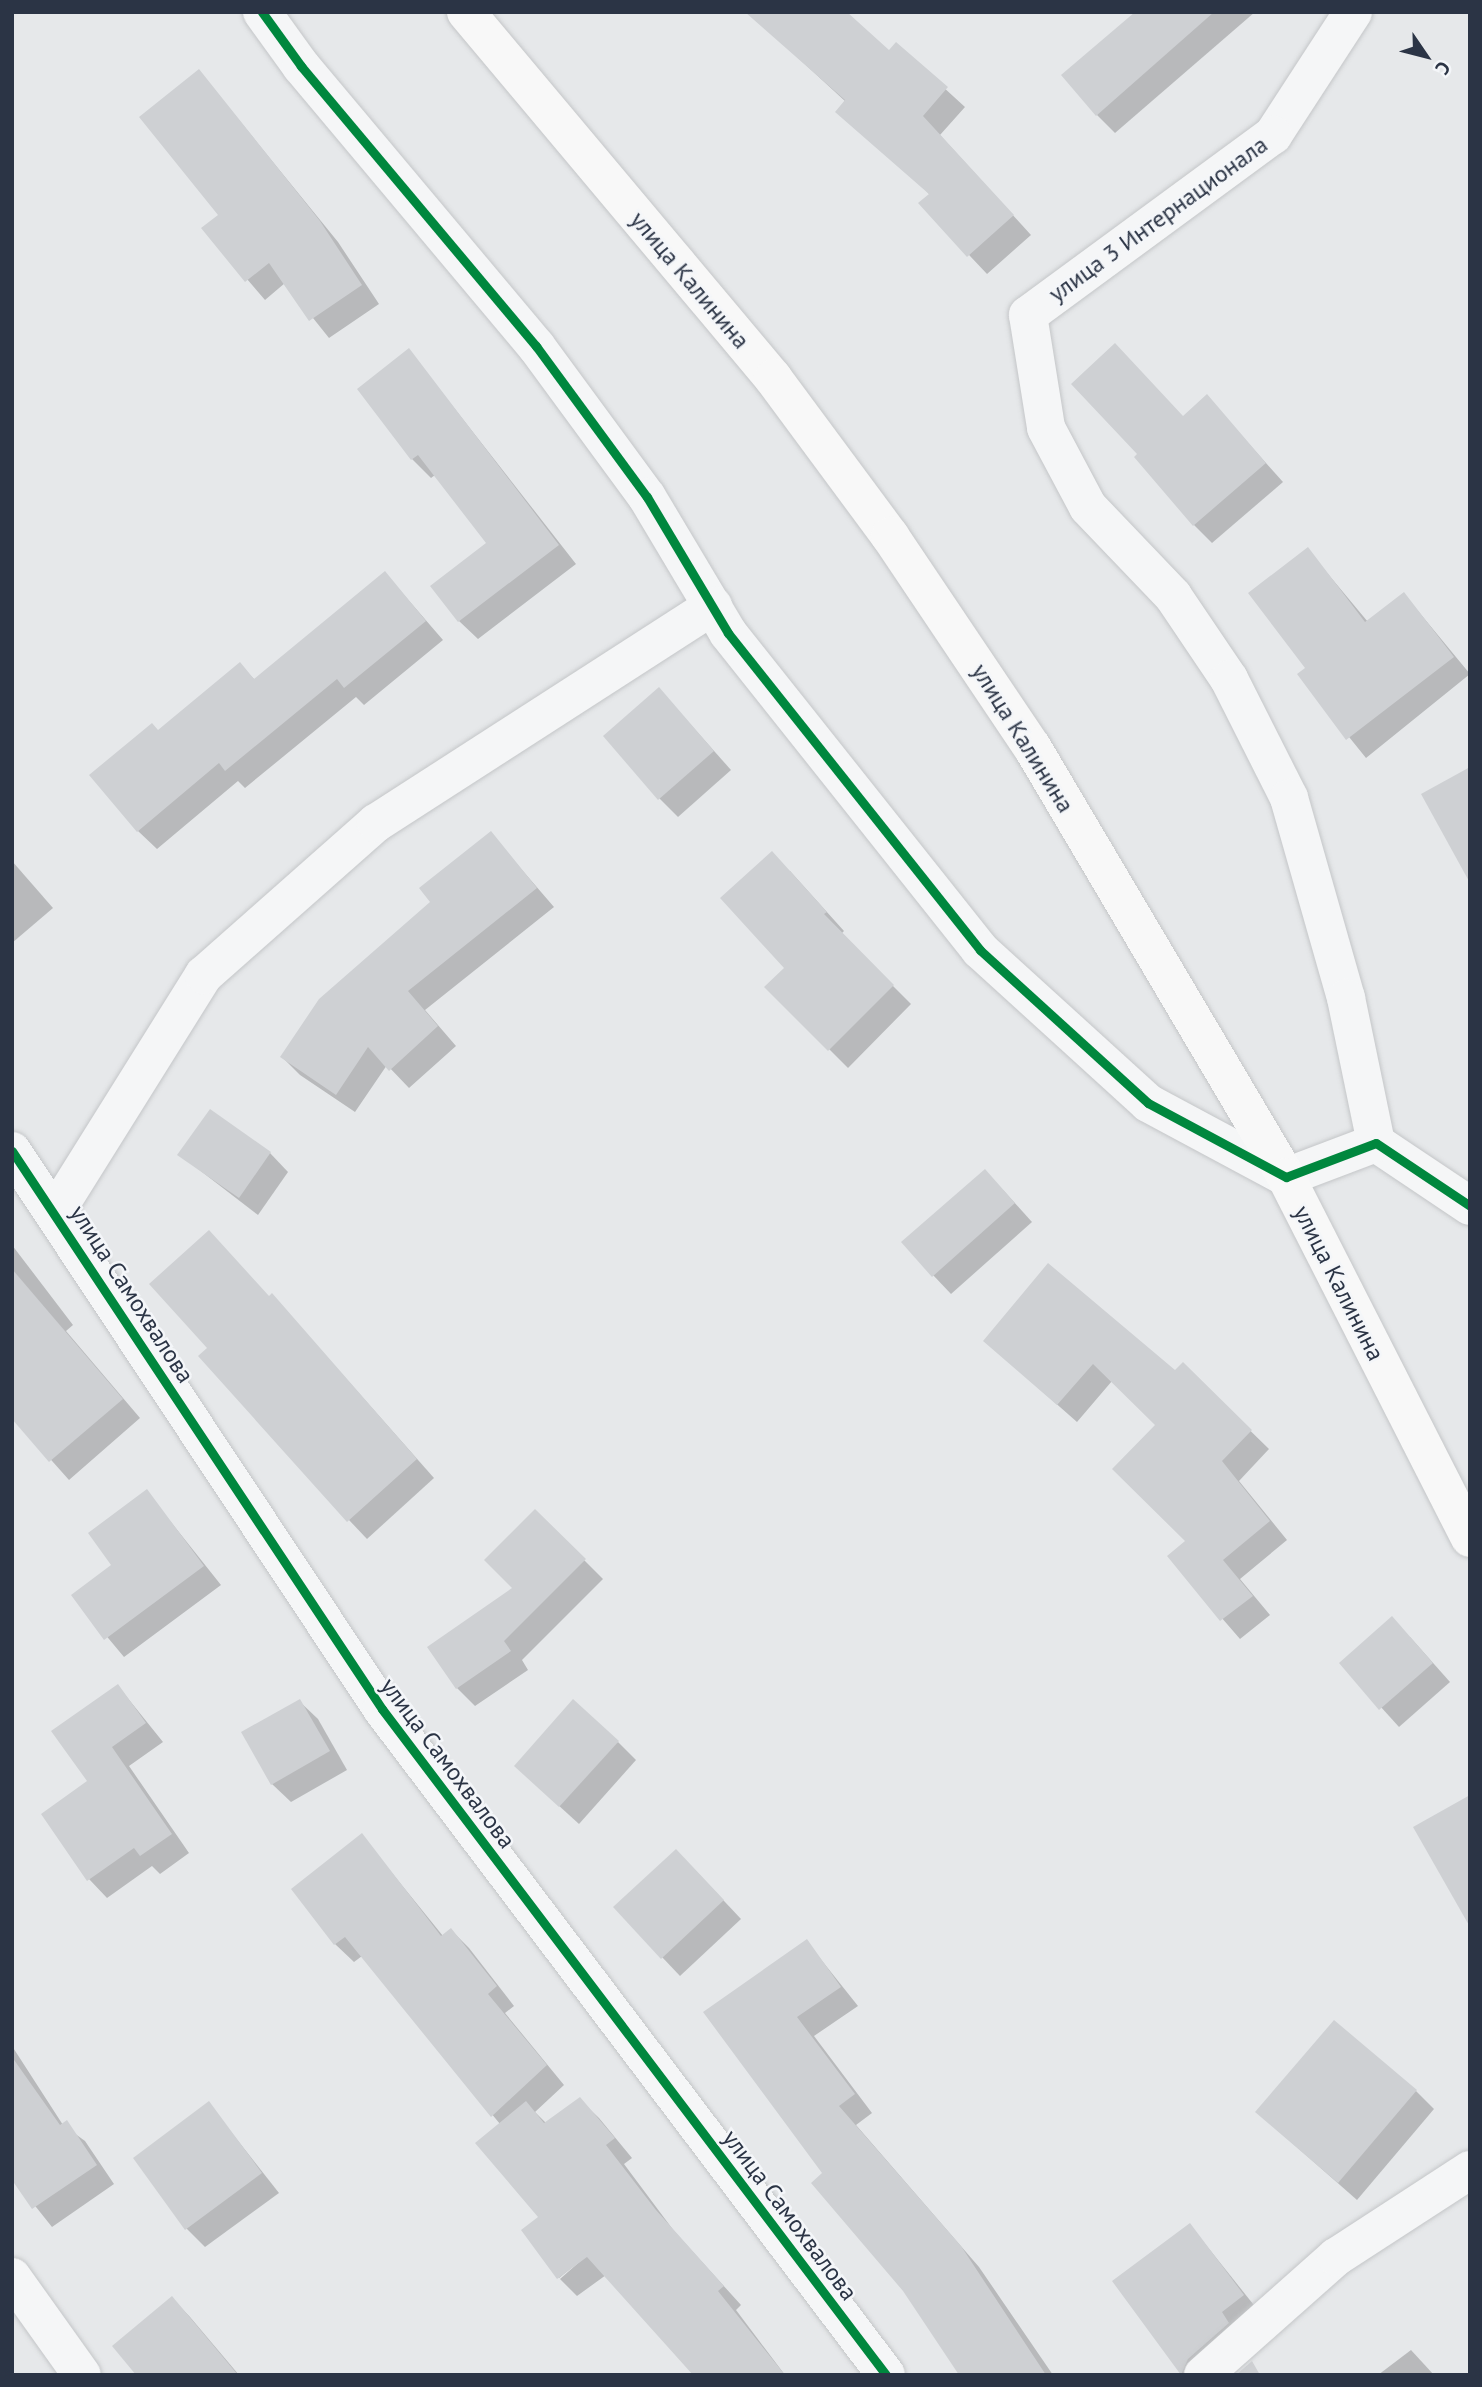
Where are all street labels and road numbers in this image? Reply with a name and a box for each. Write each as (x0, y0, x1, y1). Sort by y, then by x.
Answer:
street label: улица 3 Интернационала (1043, 130, 1273, 308)
street label: улица Калинина (624, 206, 756, 354)
street label: улица Калинина (966, 658, 1080, 818)
street label: улица Самохвалова (64, 1200, 200, 1388)
street label: улица Калинина (1288, 1201, 1390, 1365)
street label: улица Самохвалова (375, 1672, 521, 1854)
street label: улица Самохвалова (717, 2124, 863, 2306)

